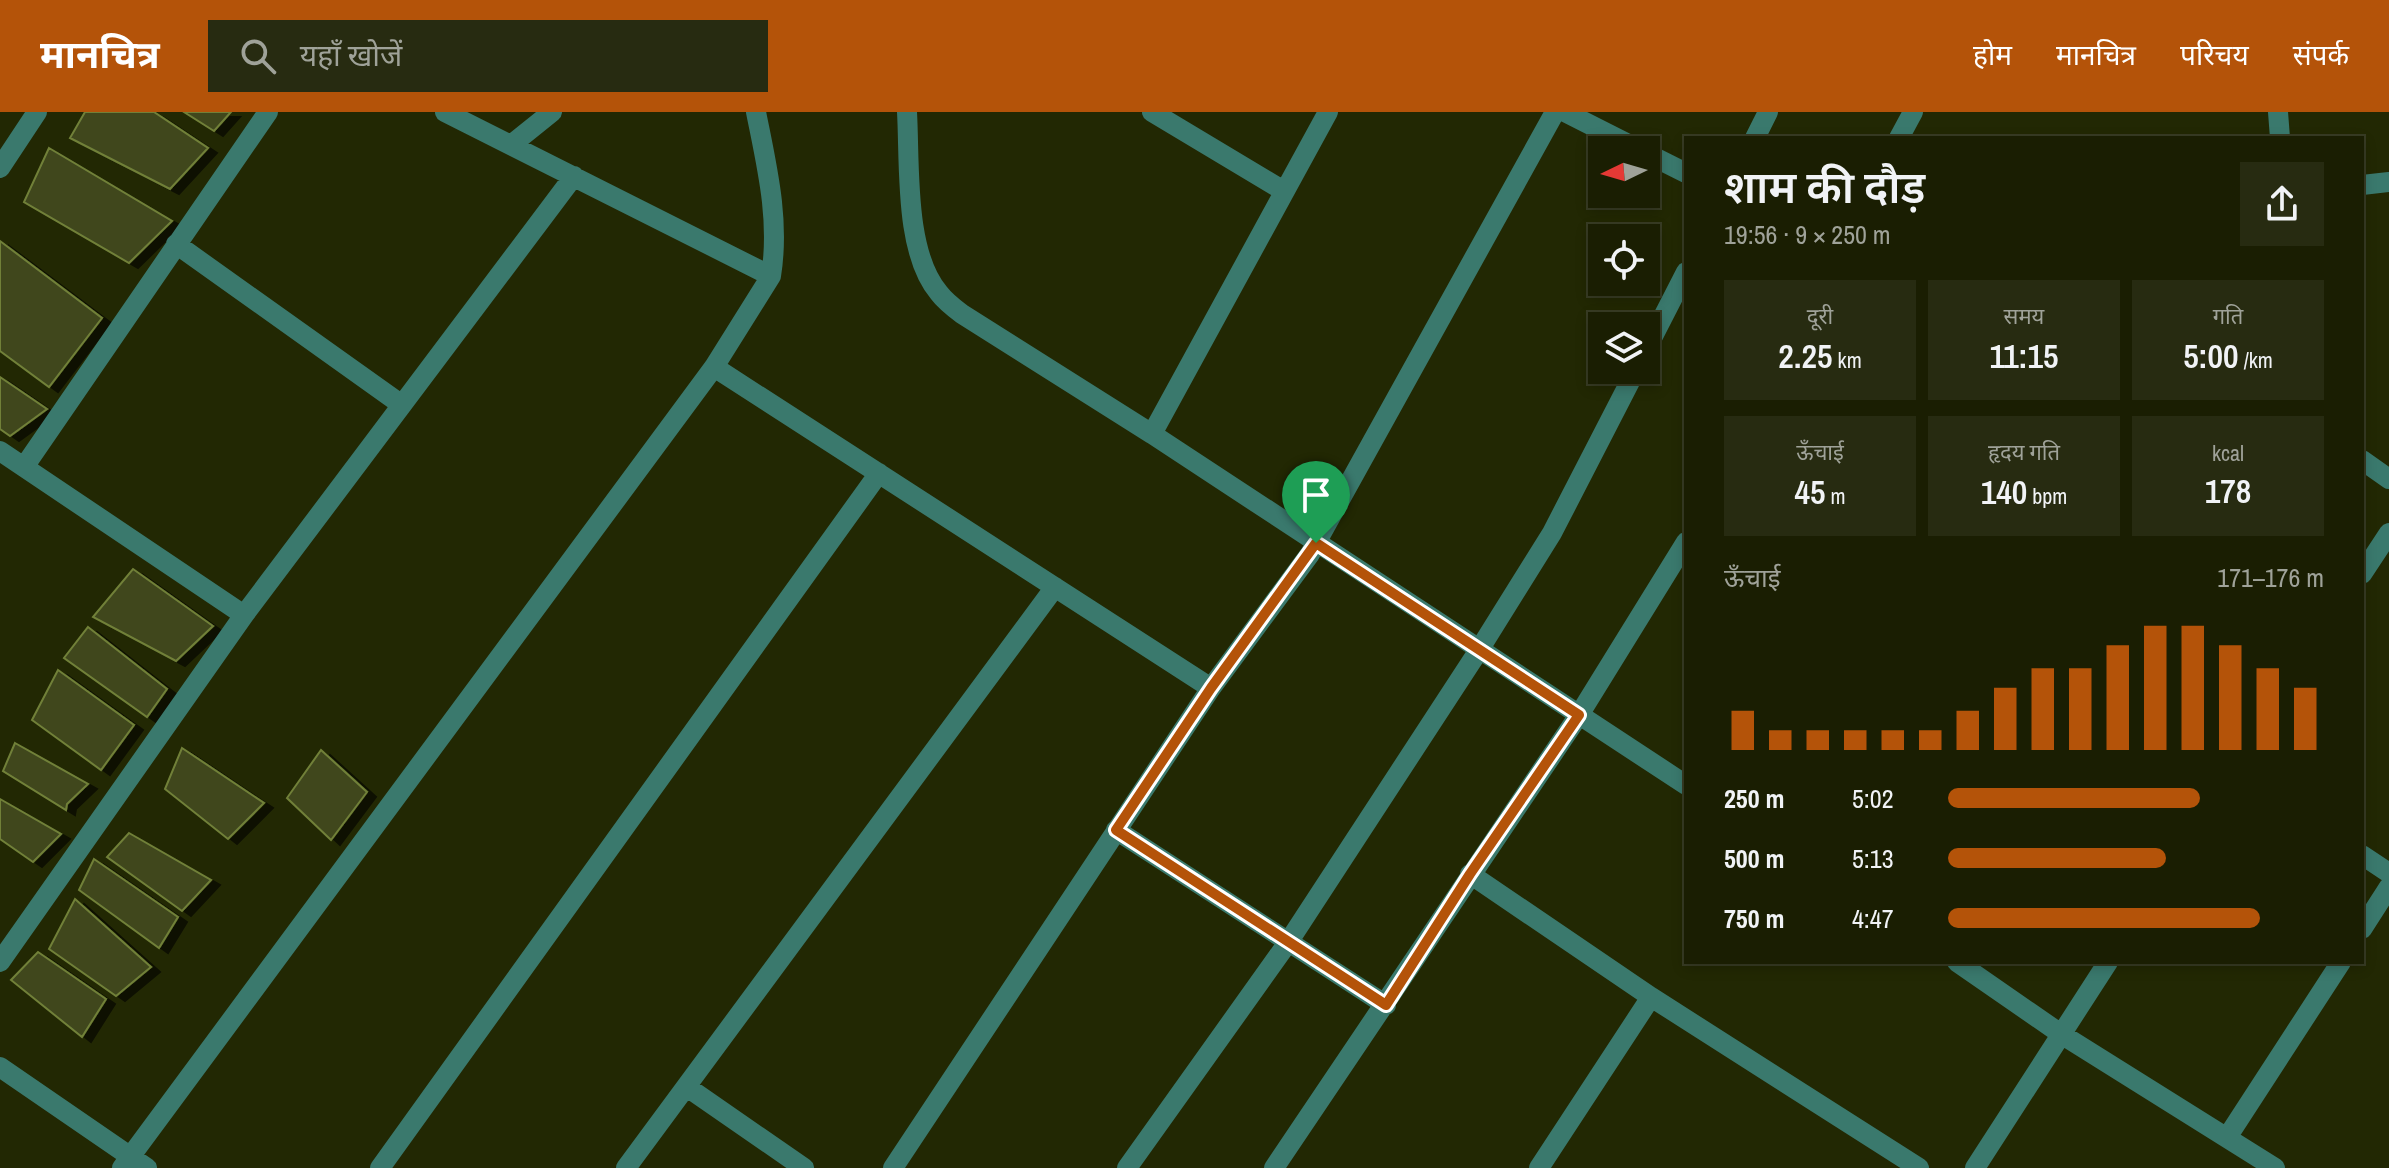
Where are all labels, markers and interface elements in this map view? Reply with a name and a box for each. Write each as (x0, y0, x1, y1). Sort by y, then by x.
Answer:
search box (208, 20, 768, 92)
text: मानचित्र (40, 29, 160, 80)
icon: search (236, 34, 280, 78)
text: यहाँ खोजें (300, 35, 402, 75)
text: होम (1973, 36, 2012, 74)
text: मानचित्र (2056, 36, 2136, 74)
text: परिचय (2180, 36, 2249, 74)
text: संपर्क (2293, 36, 2349, 74)
north arrow (1588, 136, 1660, 208)
map controls (1588, 136, 1660, 384)
text: शाम की दौड़ (1724, 157, 1925, 217)
button: share (2240, 162, 2324, 246)
text: 19:56 · 9 × 250 m (1724, 217, 1891, 252)
button: locate (1588, 224, 1660, 296)
text: दूरी (1807, 301, 1833, 331)
text: समय (2004, 301, 2044, 331)
text: गति (2213, 301, 2243, 331)
button: layers (1588, 312, 1660, 384)
text: 2.25 (1778, 333, 1833, 379)
text: 11:15 (1989, 333, 2059, 379)
text: 5:00 (2183, 333, 2239, 379)
text: km (1833, 345, 1862, 375)
text: /km (2239, 345, 2273, 375)
text: ऊँचाई (1796, 437, 1844, 467)
text: हृदय गति (1988, 437, 2060, 467)
text: kcal (2212, 438, 2244, 468)
pin (1282, 461, 1350, 543)
text: 178 (2205, 468, 2251, 514)
text: 45 (1794, 469, 1825, 515)
text: 140 (1981, 469, 2027, 515)
icon: arrive (1294, 473, 1338, 517)
text: m (1825, 481, 1846, 511)
text: bpm (2027, 481, 2067, 511)
text: ऊँचाई (1724, 560, 1780, 595)
text: 171–176 m (2217, 560, 2324, 595)
text: 250 m (1724, 781, 1784, 816)
text: 5:02 (1852, 781, 1894, 816)
text: 500 m (1724, 841, 1784, 876)
text: 5:13 (1852, 841, 1894, 876)
text: 750 m (1724, 901, 1784, 936)
text: 4:47 (1852, 901, 1894, 936)

